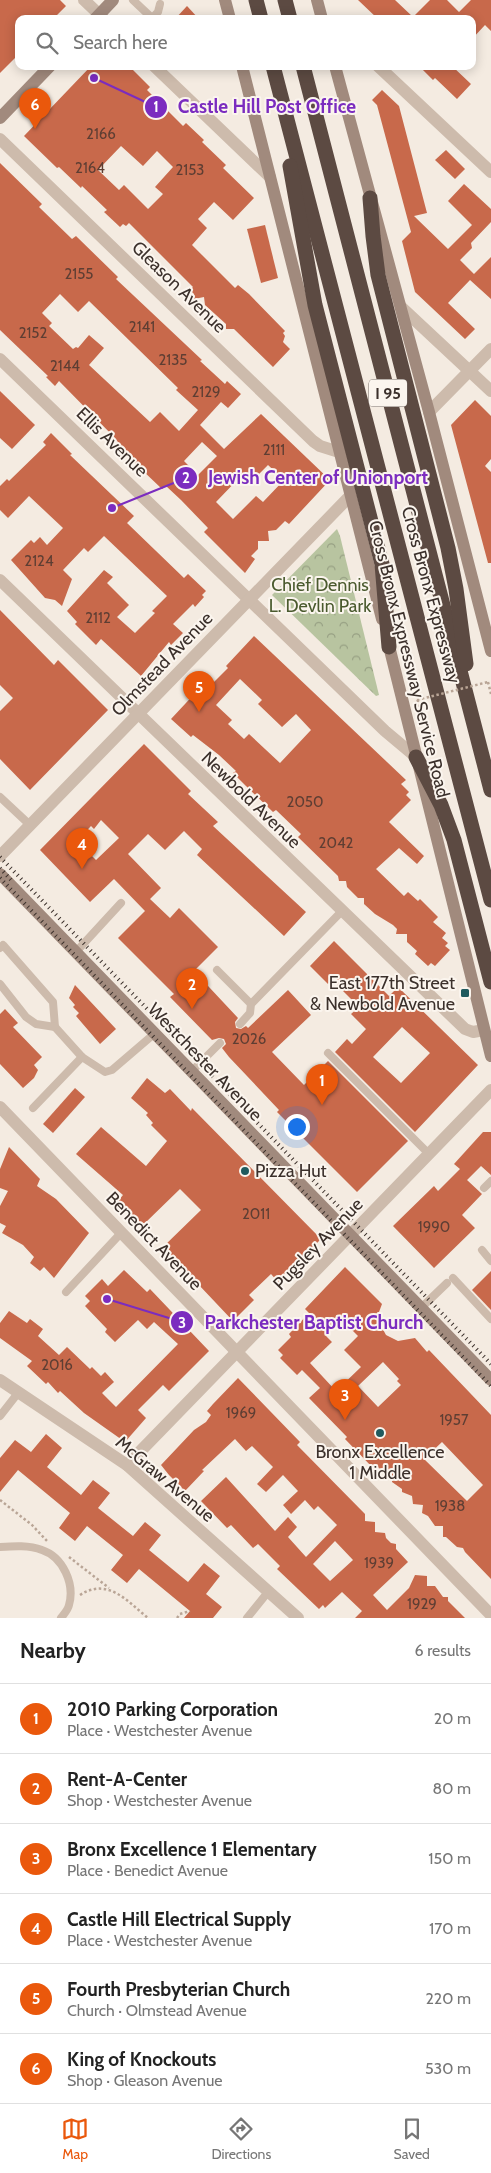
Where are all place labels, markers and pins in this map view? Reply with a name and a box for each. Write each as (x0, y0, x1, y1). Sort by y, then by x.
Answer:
pin: 6 (19, 88, 51, 129)
callout: Castle Hill Post Office (143, 90, 366, 124)
callout: Jewish Center of Unionport (173, 461, 438, 495)
pin: 5 (183, 671, 215, 712)
pin: 4 (66, 828, 98, 869)
pin: 2 (176, 968, 208, 1009)
place label: East 177th Street & Newbold Avenue (310, 972, 455, 1015)
marker: East 177th Street & Newbold Avenue (459, 987, 471, 999)
pin: 1 (306, 1064, 338, 1105)
place label: Pizza Hut (255, 1160, 327, 1182)
marker: Pizza Hut (239, 1165, 251, 1177)
callout: Parkchester Baptist Church (170, 1305, 434, 1339)
pin: 3 (329, 1379, 361, 1420)
marker: Bronx Excellence 1 Middle (374, 1427, 386, 1439)
place label: Bronx Excellence 1 Middle (315, 1441, 445, 1484)

